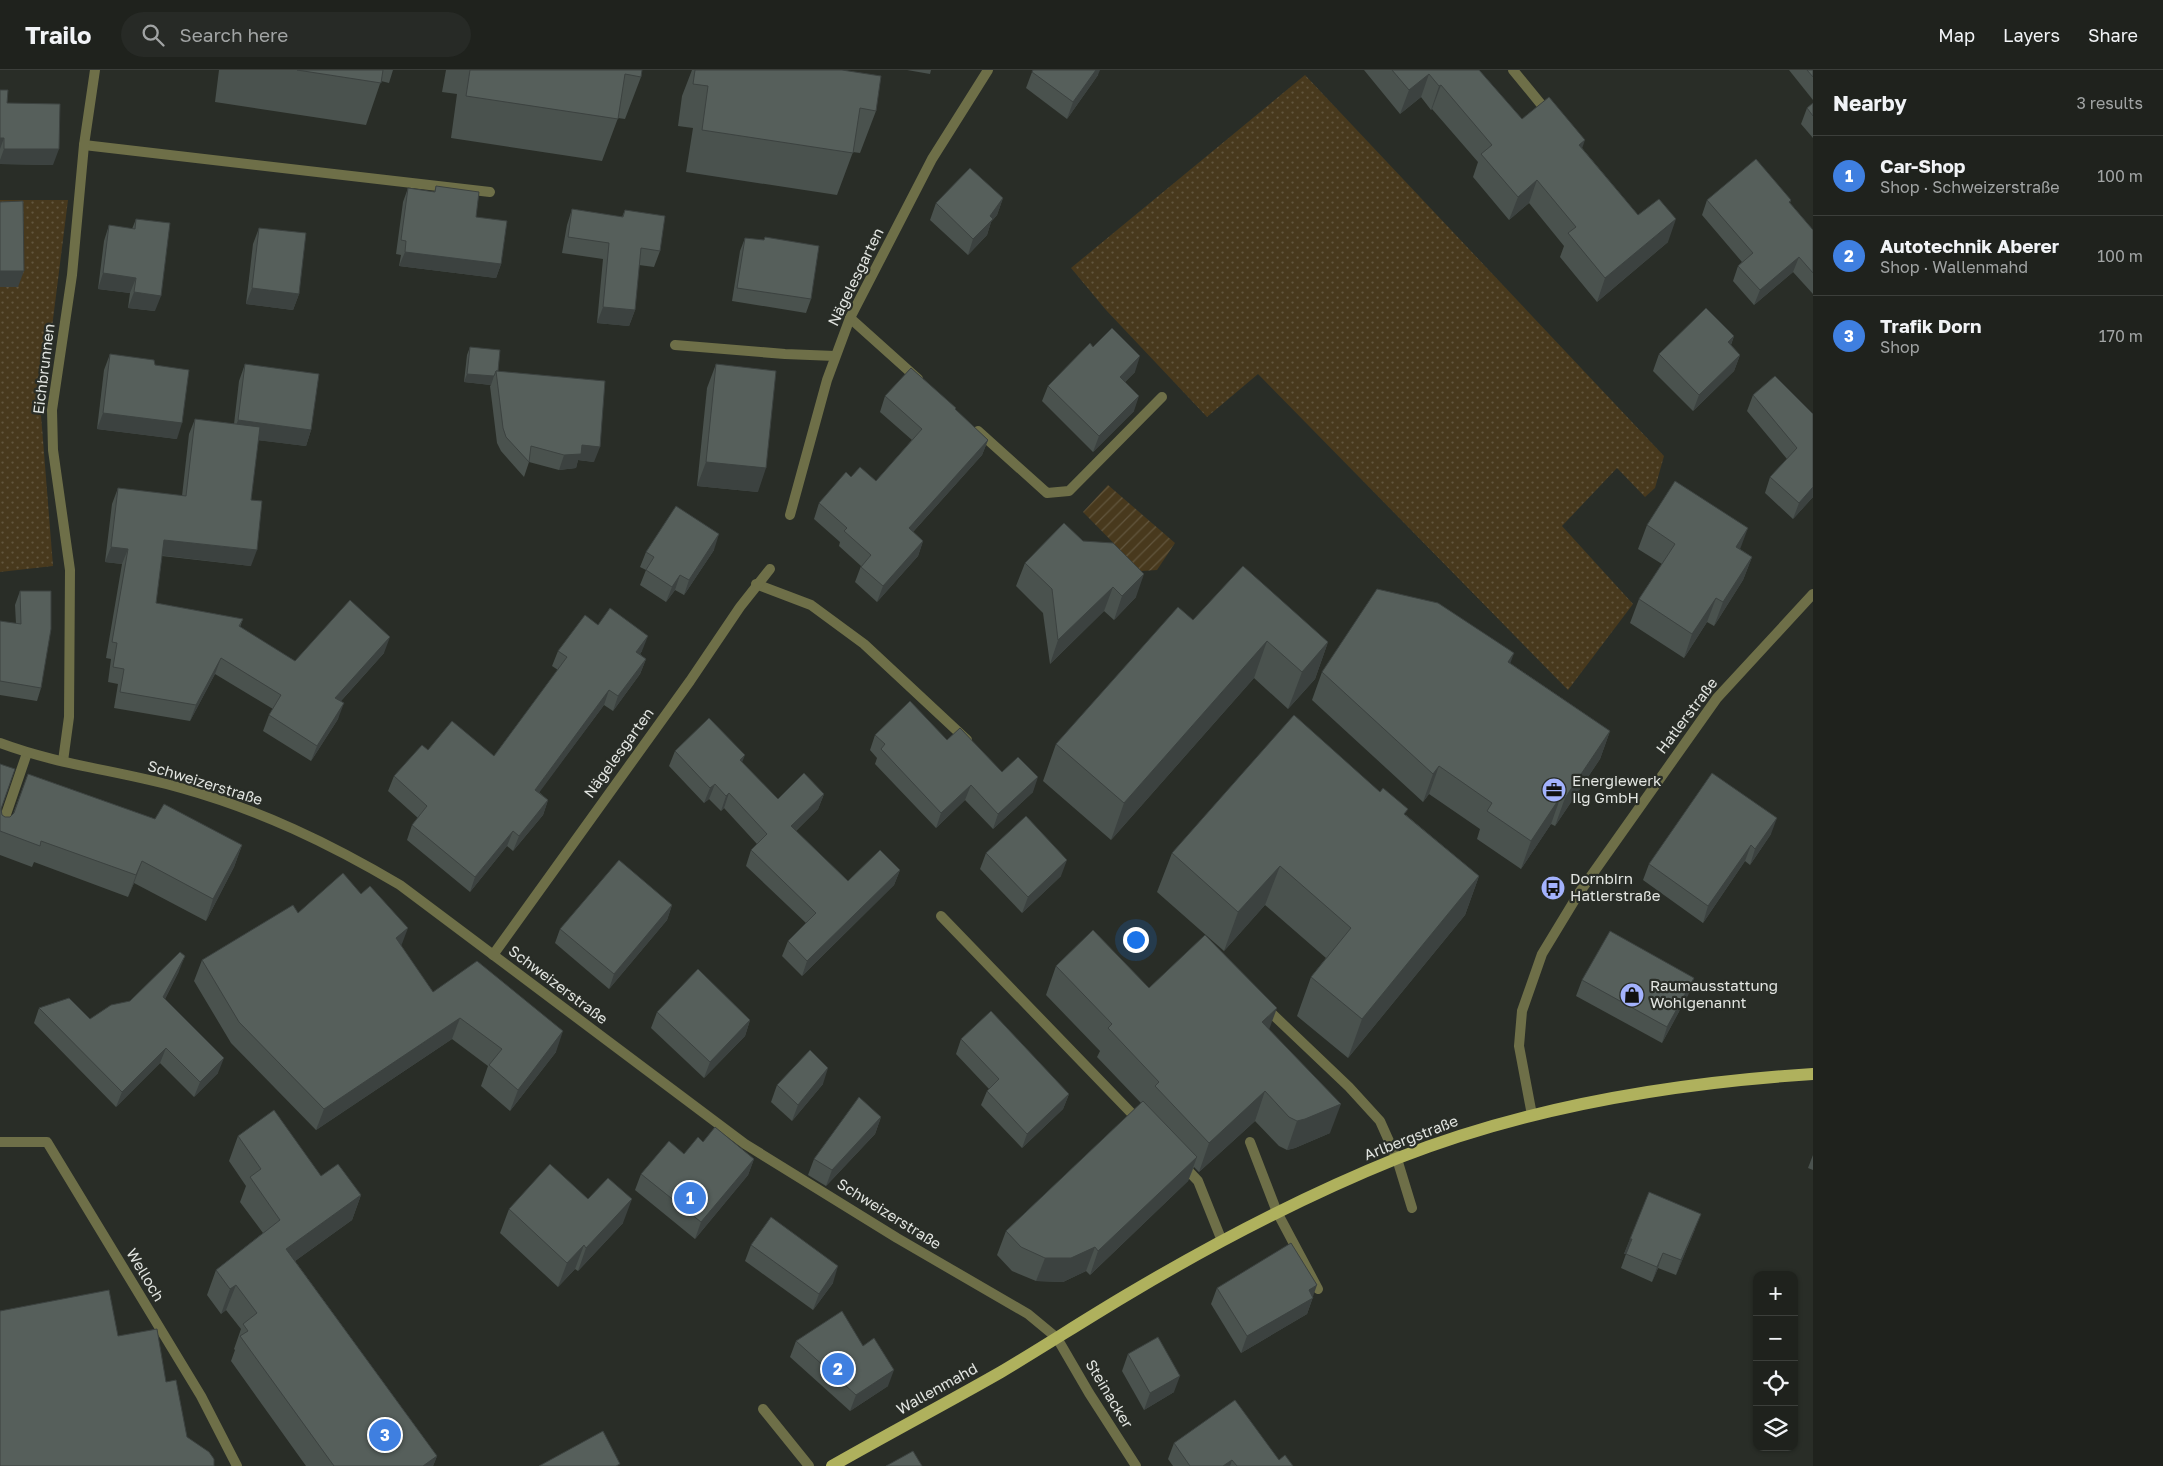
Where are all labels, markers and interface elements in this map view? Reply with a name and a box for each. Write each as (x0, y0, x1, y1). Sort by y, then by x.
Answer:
search box (121, 12, 471, 57)
text: Trailo (25, 20, 91, 49)
icon: search (139, 21, 167, 49)
text: Search here (179, 23, 288, 46)
text: Map (1938, 24, 1975, 46)
text: Layers (2003, 24, 2060, 46)
text: Share (2088, 24, 2138, 46)
text: Nearby (1833, 90, 1907, 116)
text: 3 results (2076, 93, 2143, 113)
text: Car-Shop (1880, 154, 1966, 177)
text: 1 (1845, 166, 1853, 186)
text: 100 m (2097, 166, 2143, 186)
text: Shop · Schweizerstraße (1880, 177, 2060, 197)
street label: Nägelesgarten (824, 225, 887, 329)
text: Autotechnik Aberer (1880, 234, 2059, 257)
text: 2 (1844, 246, 1854, 266)
text: 100 m (2097, 246, 2143, 266)
text: Shop · Wallenmahd (1880, 257, 2028, 277)
text: Trafik Dorn (1880, 314, 1982, 337)
street label: Eichbrunnen (29, 323, 57, 415)
text: 3 (1844, 326, 1854, 346)
text: 170 m (2099, 326, 2143, 346)
text: Shop (1880, 337, 1920, 357)
street label: Hatlerstraße (1652, 674, 1721, 757)
street label: Nägelesgarten (579, 704, 657, 801)
street label: Schweizerstraße (146, 756, 265, 808)
place label: Energiewerk Ilg GmbH (1572, 771, 1662, 806)
office icon: Energiewerk Ilg GmbH (1541, 777, 1567, 803)
place label: Dornbirn Hatlerstraße (1570, 869, 1661, 904)
bus stop icon: Dornbirn Hatlerstraße (1540, 875, 1566, 901)
your location (1123, 927, 1149, 953)
street label: Schweizerstraße (506, 941, 612, 1027)
place label: Raumausstattung Wohlgenannt (1650, 976, 1778, 1011)
shop icon: Raumausstattung Wohlgenannt (1619, 982, 1645, 1008)
street label: Arlbergstraße (1361, 1111, 1460, 1163)
street label: Schweizerstraße (834, 1174, 945, 1253)
pin: 1 (674, 1179, 706, 1217)
street label: Welloch (123, 1245, 169, 1304)
map controls (1753, 1271, 1798, 1451)
button: + (1753, 1271, 1798, 1316)
button: − (1753, 1316, 1798, 1361)
pin: 2 (822, 1350, 854, 1388)
street label: Steinacker (1082, 1356, 1137, 1431)
street label: Wallenmahd (893, 1358, 980, 1418)
button: locate (1753, 1361, 1798, 1406)
button: layers (1753, 1406, 1798, 1451)
pin: 3 (369, 1416, 401, 1454)

